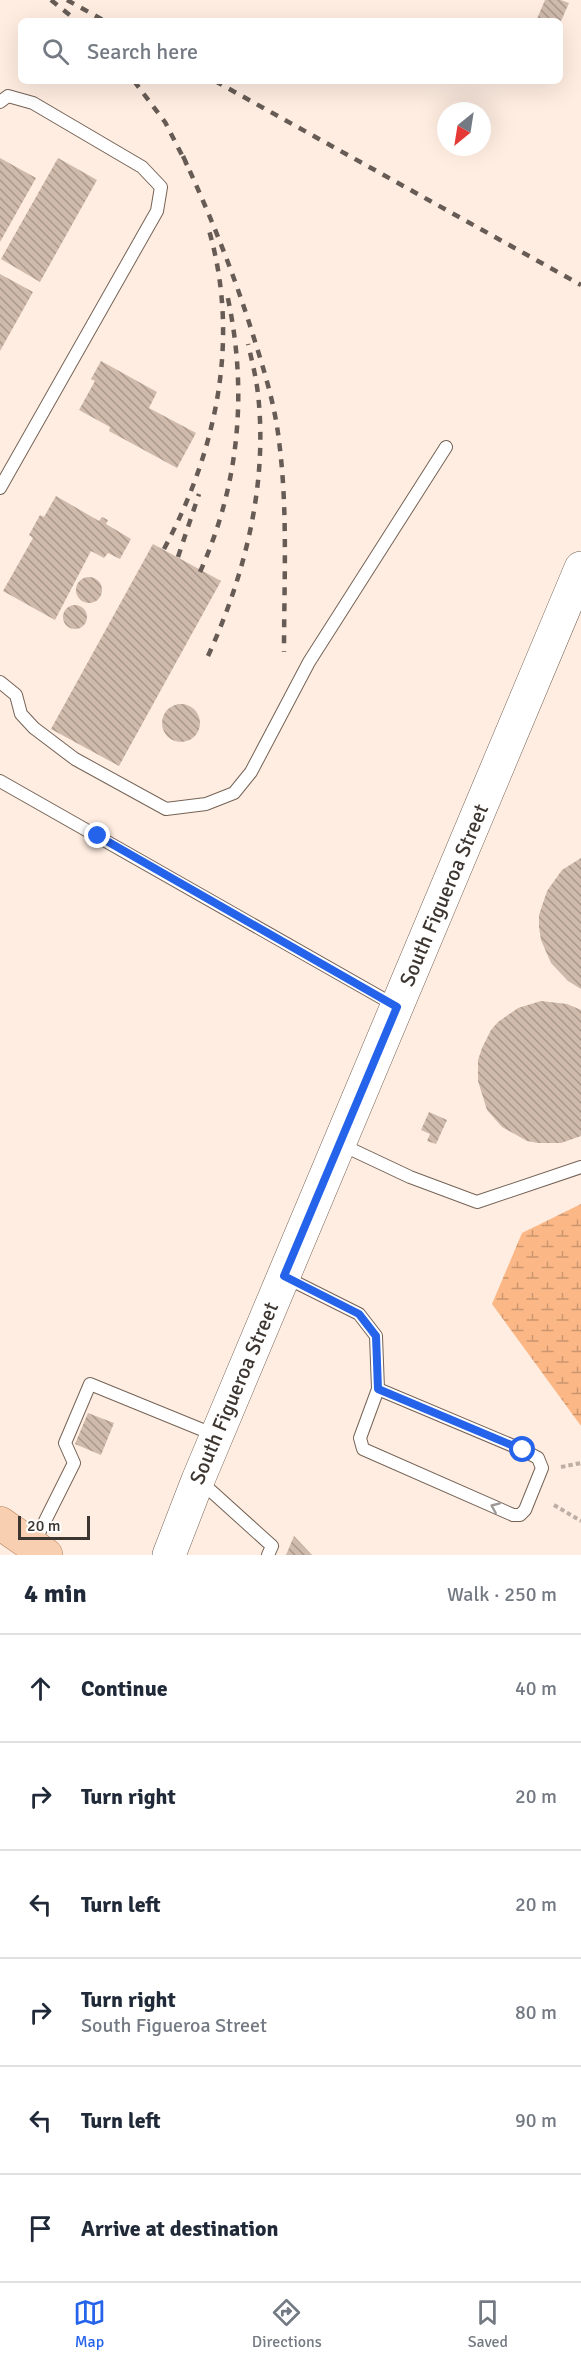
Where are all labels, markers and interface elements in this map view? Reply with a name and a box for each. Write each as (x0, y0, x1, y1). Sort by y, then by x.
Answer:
search box (18, 18, 563, 84)
icon: search (39, 35, 72, 68)
text: Search here (87, 38, 198, 65)
north arrow (437, 102, 491, 156)
street label: South Figueroa Street (394, 800, 494, 990)
route end (84, 822, 110, 848)
street label: South Figueroa Street (184, 1298, 284, 1488)
route start (509, 1436, 535, 1462)
one-way arrow (490, 1502, 501, 1514)
scale bar (18, 1513, 90, 1540)
text: 20 m (27, 1516, 61, 1536)
text: 4 min (24, 1578, 87, 1610)
text: Walk · 250 m (447, 1582, 557, 1607)
icon: ahead (24, 1672, 57, 1705)
text: Continue (81, 1675, 168, 1702)
text: 40 m (515, 1676, 557, 1701)
icon: right (24, 1780, 57, 1813)
text: Turn right (81, 1783, 176, 1810)
text: 20 m (515, 1784, 557, 1809)
icon: left (24, 1888, 57, 1921)
text: Turn left (81, 1891, 161, 1918)
text: 20 m (515, 1892, 557, 1917)
text: Turn right (81, 1986, 176, 2013)
icon: right (24, 1996, 57, 2029)
text: 80 m (515, 2000, 557, 2025)
text: South Figueroa Street (81, 2013, 267, 2038)
icon: left (24, 2104, 57, 2137)
text: Turn left (81, 2107, 161, 2134)
text: 90 m (515, 2108, 557, 2133)
icon: arrive (24, 2212, 57, 2245)
text: Arrive at destination (81, 2215, 278, 2242)
tab: Map (73, 2296, 106, 2352)
tab: Directions (252, 2296, 322, 2352)
tab: Saved (468, 2296, 508, 2352)

